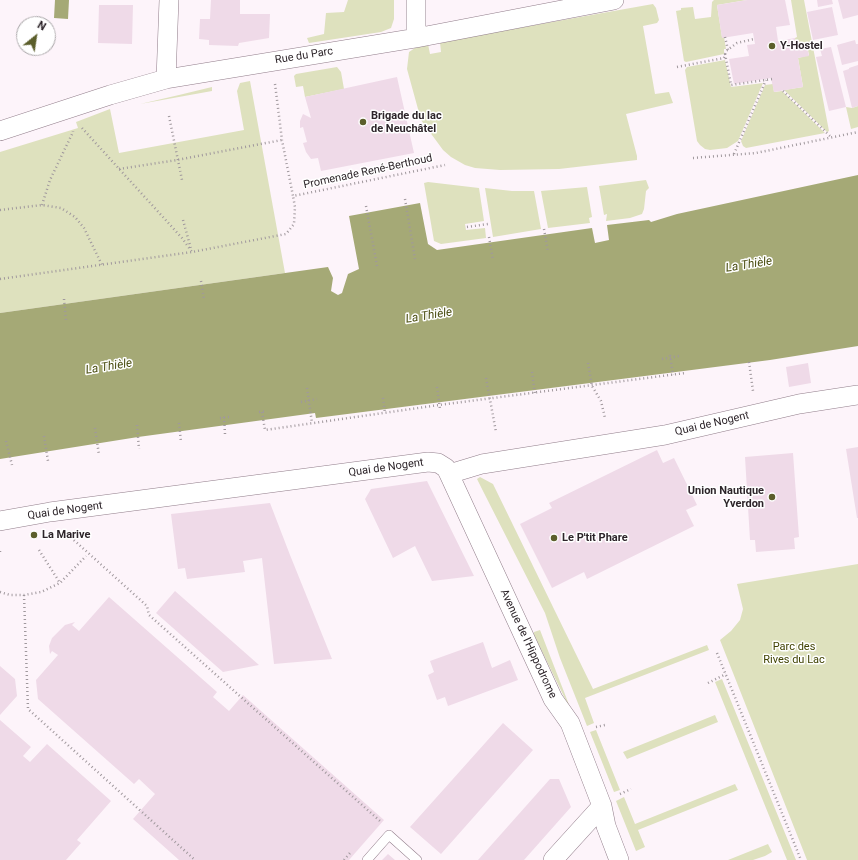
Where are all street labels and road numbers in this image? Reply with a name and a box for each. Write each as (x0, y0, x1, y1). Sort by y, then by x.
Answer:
street label: Rue du Parc (274, 45, 334, 67)
street label: Promenade René-Berthoud (302, 152, 434, 192)
street label: Quai de Nogent (674, 409, 750, 439)
street label: Quai de Nogent (348, 456, 424, 480)
street label: Quai de Nogent (27, 499, 103, 523)
street label: Avenue de l'Hippodrome (497, 587, 559, 701)

